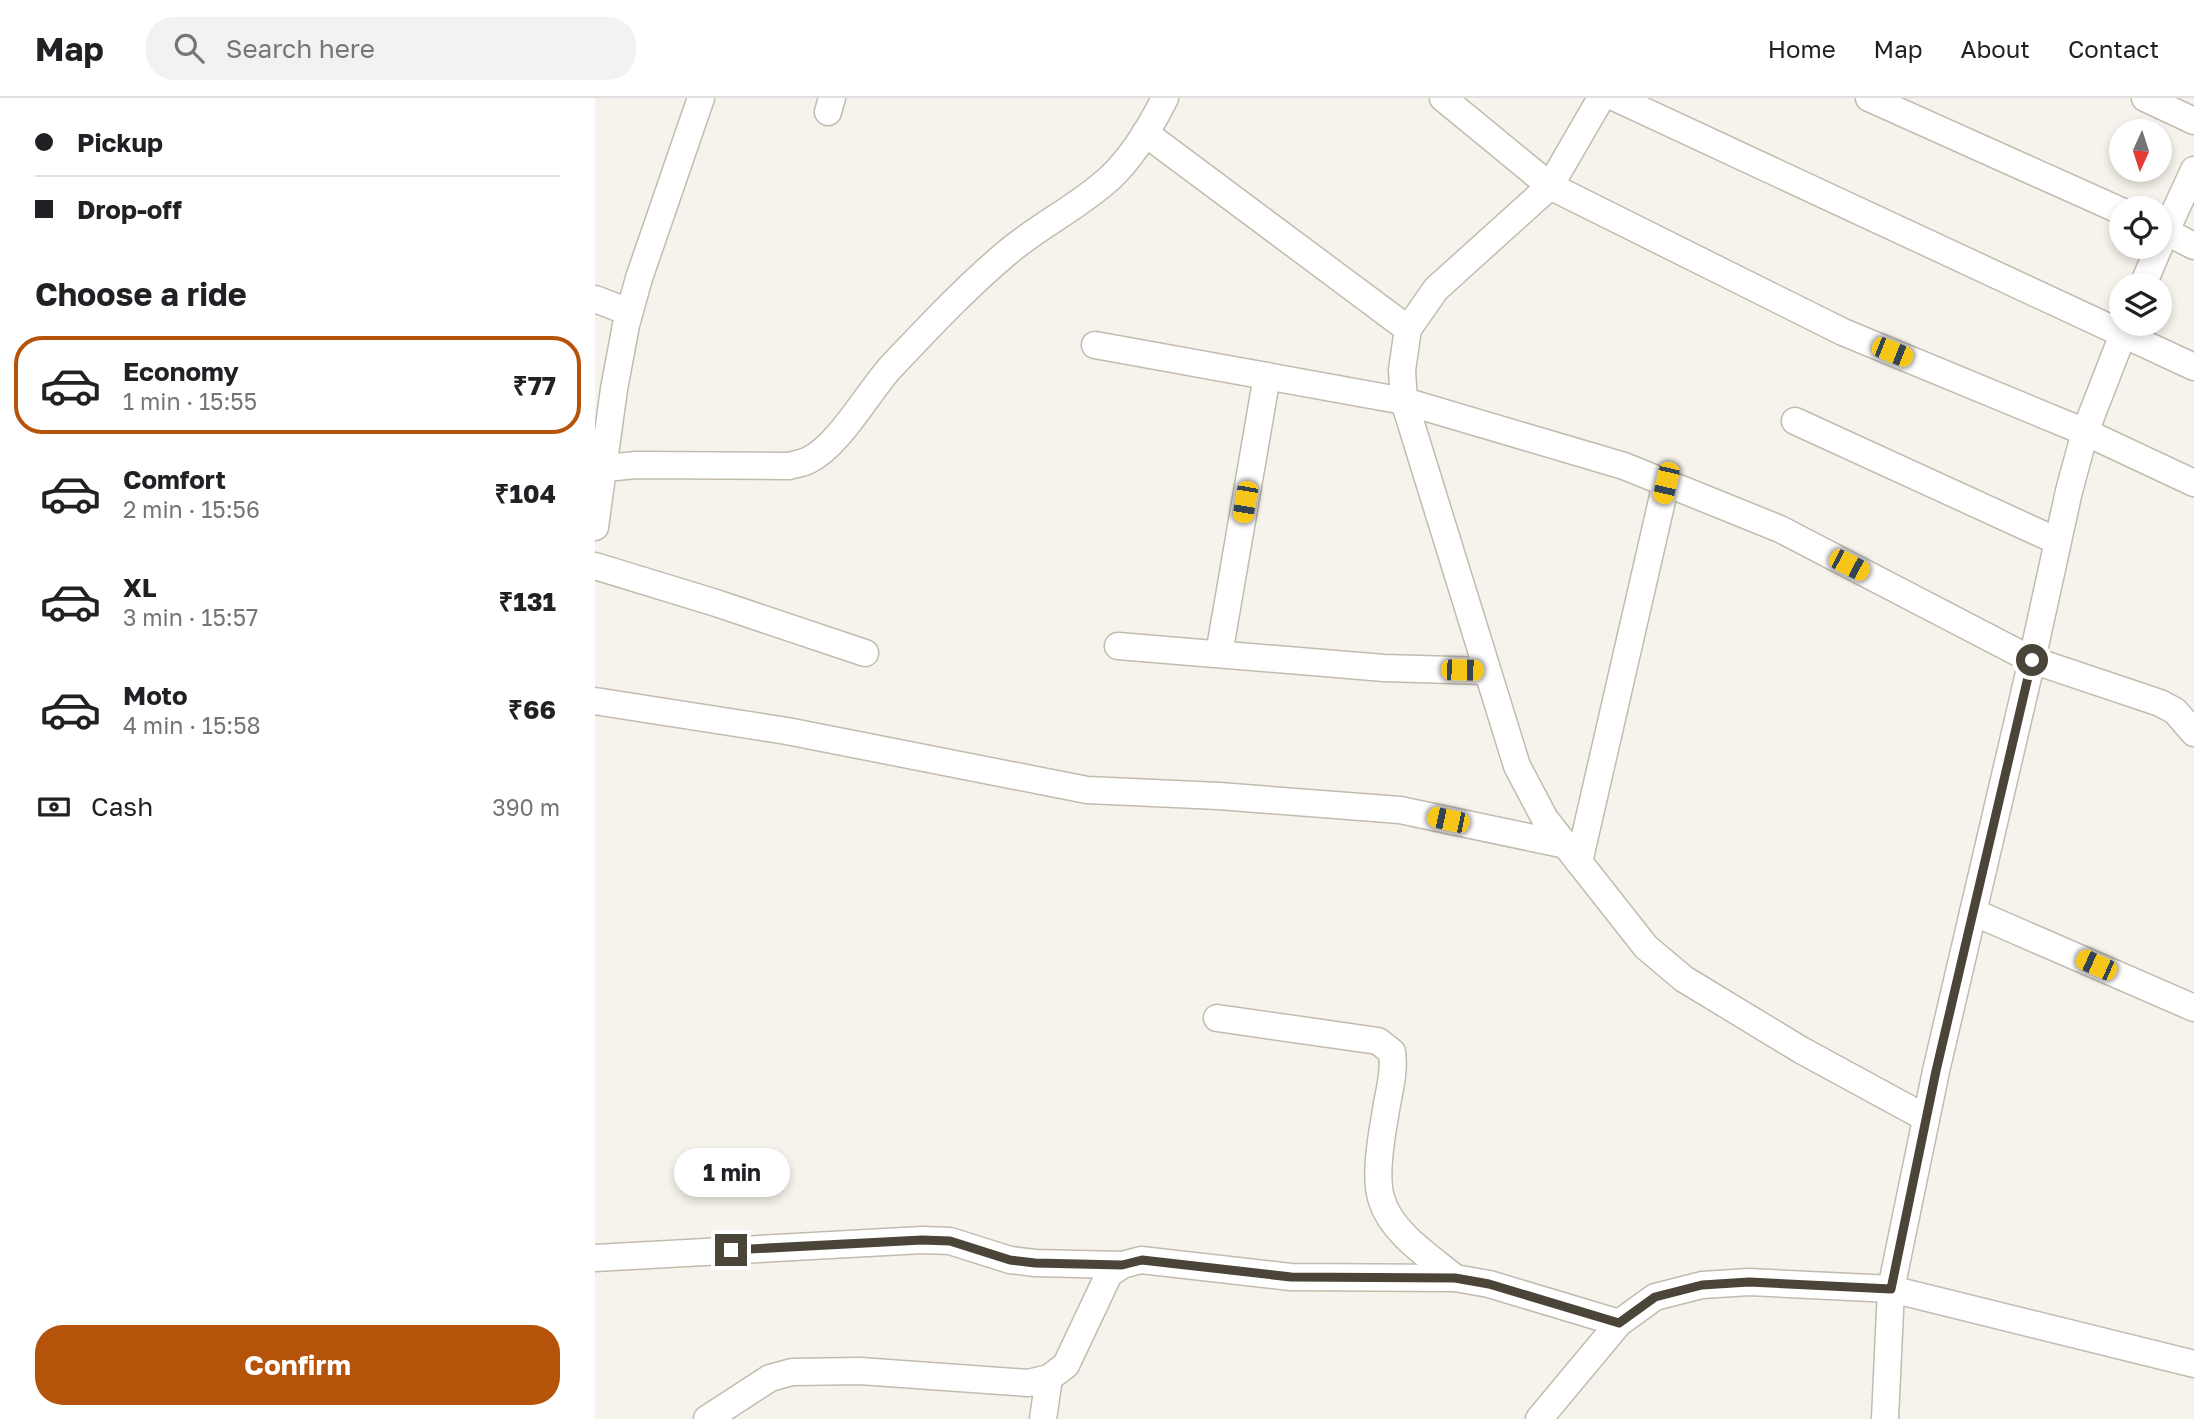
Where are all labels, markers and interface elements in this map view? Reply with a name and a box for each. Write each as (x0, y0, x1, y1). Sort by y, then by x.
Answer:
search box (146, 17, 636, 80)
text: Map (35, 29, 104, 68)
icon: search (170, 29, 208, 67)
text: Search here (226, 33, 375, 64)
text: Home (1768, 34, 1836, 63)
text: Map (1874, 34, 1923, 63)
text: About (1961, 34, 2030, 63)
text: Contact (2068, 34, 2159, 63)
north arrow (2109, 119, 2172, 182)
map controls (2109, 119, 2172, 336)
text: Pickup (77, 127, 163, 158)
text: Drop-off (77, 194, 182, 225)
button: locate (2109, 196, 2172, 259)
button: layers (2109, 273, 2172, 336)
text: Choose a ride (35, 275, 247, 313)
car (1869, 334, 1916, 370)
icon: car (39, 354, 102, 417)
text: Economy (123, 356, 239, 387)
text: ₹77 (513, 370, 556, 401)
text: 1 min · 15:55 (123, 387, 257, 415)
car (1652, 460, 1681, 506)
icon: car (39, 462, 102, 525)
text: Comfort (123, 464, 226, 495)
text: ₹104 (495, 478, 556, 509)
car (1232, 479, 1259, 525)
text: 2 min · 15:56 (123, 495, 260, 523)
car (1826, 546, 1873, 584)
icon: car (39, 570, 102, 633)
text: XL (123, 572, 157, 603)
text: ₹131 (498, 586, 556, 617)
text: 3 min · 15:57 (123, 603, 258, 631)
route start (2016, 644, 2048, 676)
car (1441, 659, 1484, 681)
icon: car (39, 678, 102, 741)
text: Moto (123, 680, 188, 711)
text: ₹66 (508, 694, 556, 725)
text: 4 min · 15:58 (123, 711, 261, 739)
icon: cash (35, 788, 73, 826)
text: Cash (91, 791, 153, 822)
text: 390 m (492, 793, 560, 821)
car (1426, 805, 1471, 835)
car (2073, 947, 2120, 983)
callout: 1 min (673, 1148, 789, 1198)
text: 1 min (703, 1158, 761, 1186)
route end (715, 1234, 747, 1266)
button: Confirm (35, 1325, 560, 1405)

